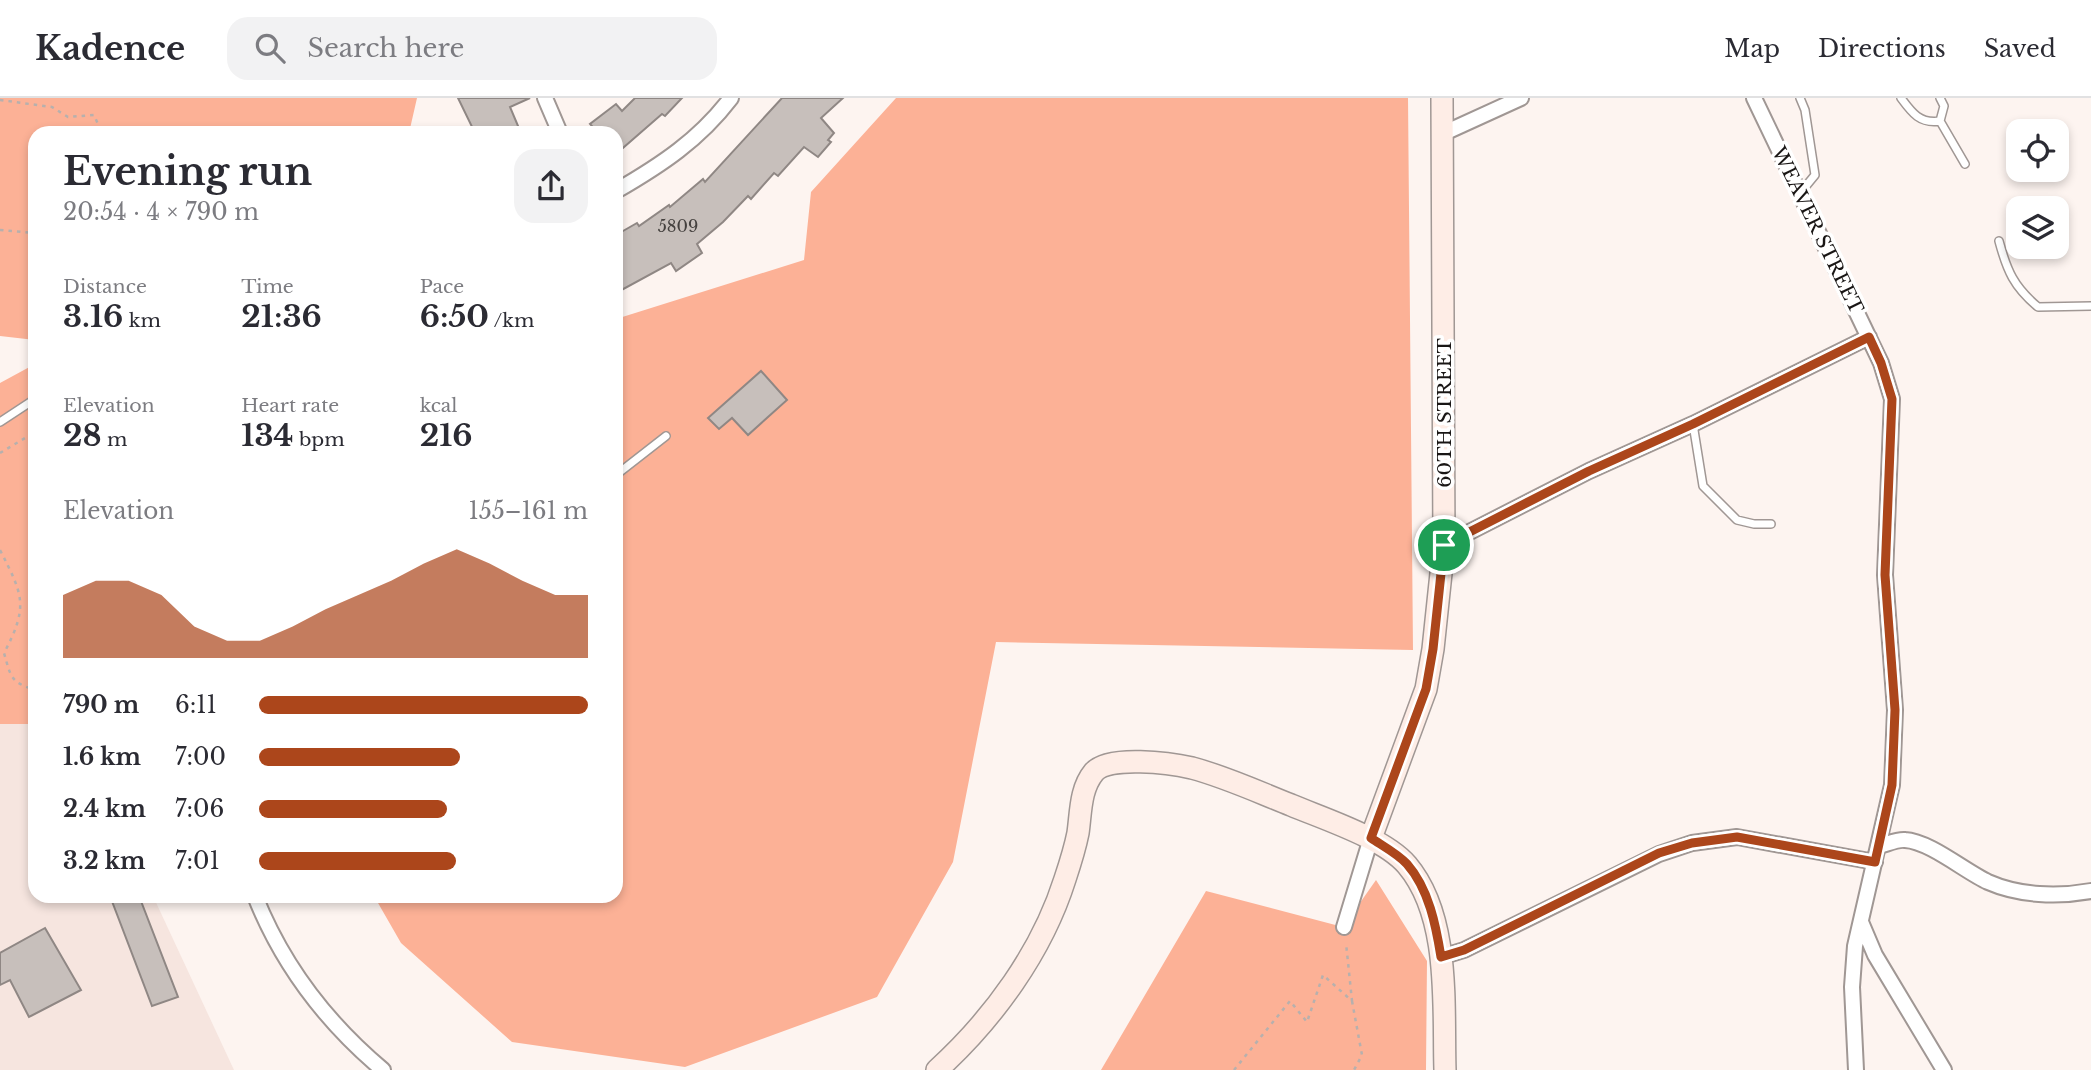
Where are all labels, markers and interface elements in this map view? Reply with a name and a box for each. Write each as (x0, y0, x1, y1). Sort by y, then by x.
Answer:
search box (227, 17, 717, 80)
text: Kadence (35, 28, 185, 69)
icon: search (251, 29, 289, 67)
text: Search here (307, 32, 464, 64)
text: Map (1724, 34, 1780, 63)
text: Directions (1818, 34, 1946, 63)
text: Saved (1984, 34, 2056, 63)
map controls (2006, 119, 2069, 259)
button: locate (2006, 119, 2069, 182)
street label: WEAVER STREET (1767, 142, 1868, 318)
text: Evening run (63, 148, 312, 195)
button: share (514, 149, 588, 223)
button: layers (2006, 196, 2069, 259)
text: 20:54 · 4 × 790 m (63, 198, 259, 226)
house number: 5809 (658, 216, 698, 236)
text: Distance (63, 275, 147, 298)
text: Time (241, 275, 294, 298)
text: Pace (420, 275, 464, 298)
text: 3.16 (63, 298, 123, 335)
text: 21:36 (241, 298, 322, 335)
text: 6:50 (420, 298, 489, 335)
text: km (123, 309, 161, 332)
text: /km (489, 309, 534, 332)
street label: 60TH STREET (1433, 338, 1456, 488)
text: Elevation (63, 394, 155, 417)
text: Heart rate (241, 394, 339, 417)
text: kcal (420, 394, 458, 417)
text: 28 (63, 417, 102, 454)
text: 134 (241, 417, 293, 454)
text: 216 (420, 417, 473, 454)
text: m (102, 428, 127, 451)
text: bpm (293, 428, 345, 451)
text: Elevation (63, 497, 174, 525)
text: 155–161 m (468, 497, 588, 525)
pin (1414, 515, 1474, 575)
icon: arrive (1425, 526, 1463, 564)
text: 790 m (63, 691, 139, 719)
text: 6:11 (175, 691, 217, 719)
text: 1.6 km (63, 743, 141, 771)
text: 7:00 (175, 743, 226, 771)
text: 2.4 km (63, 795, 146, 823)
text: 7:06 (175, 795, 224, 823)
text: 3.2 km (63, 847, 145, 875)
text: 7:01 (175, 847, 220, 875)

